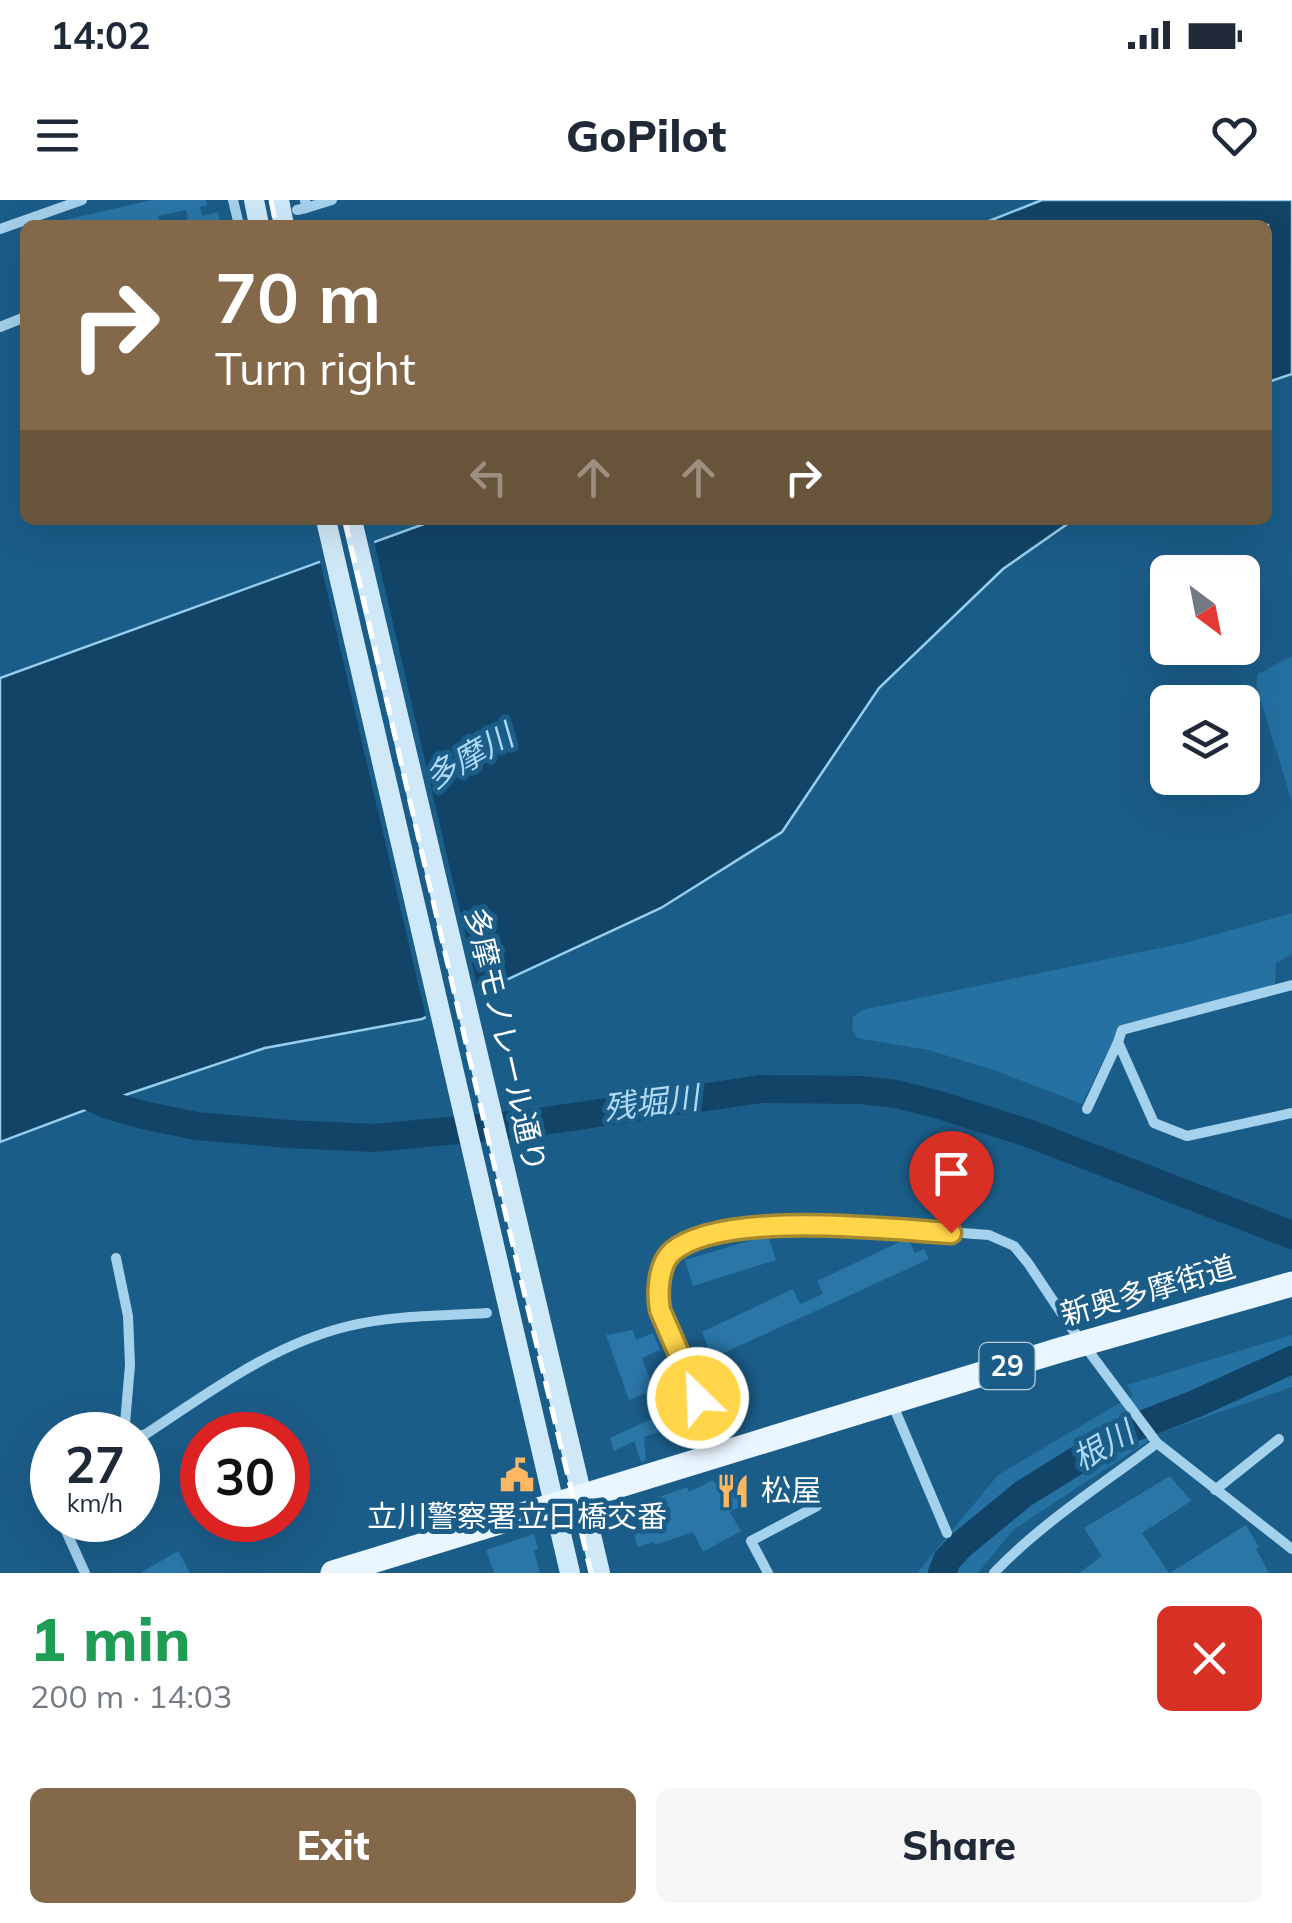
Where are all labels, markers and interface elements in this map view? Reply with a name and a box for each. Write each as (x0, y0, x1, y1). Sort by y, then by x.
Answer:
text: 14:02 (50, 11, 151, 59)
text: GoPilot (566, 107, 726, 163)
icon: menu (30, 108, 85, 163)
icon: heart (1207, 108, 1262, 163)
text: 70 m (215, 253, 381, 341)
icon: right (50, 260, 180, 390)
text: Turn right (215, 340, 416, 396)
icon: left (461, 450, 516, 505)
icon: ahead (566, 450, 621, 505)
icon: ahead (671, 450, 726, 505)
icon: right (776, 450, 831, 505)
north arrow (1150, 555, 1260, 665)
map controls (1150, 555, 1260, 795)
button: layers (1150, 685, 1260, 795)
water label: 多摩川 (417, 713, 523, 797)
street label: 多摩モノレール通り (457, 904, 555, 1176)
water label: 残堀川 (601, 1076, 704, 1128)
pin (909, 1131, 994, 1234)
icon: arrive (924, 1146, 979, 1201)
street label: 新奥多摩街道 (1056, 1247, 1239, 1333)
road number: 29 (980, 1343, 1034, 1389)
position arrow (646, 1346, 750, 1450)
water label: 根川 (1065, 1410, 1143, 1478)
speed limit sign: 30 (180, 1412, 310, 1542)
text: 27 (65, 1433, 125, 1496)
public building icon: 立川警察署立日橋交番 (498, 1456, 536, 1494)
place label: 松屋 (761, 1471, 821, 1509)
restaurant icon: 松屋 (714, 1472, 752, 1510)
text: km/h (67, 1487, 123, 1518)
place label: 立川警察署立日橋交番 (367, 1497, 667, 1535)
text: 1 min (30, 1601, 191, 1676)
button: close (1157, 1606, 1262, 1711)
text: 200 m · 14:03 (30, 1676, 232, 1716)
button: Exit (30, 1788, 636, 1903)
button: Share (656, 1788, 1262, 1903)

